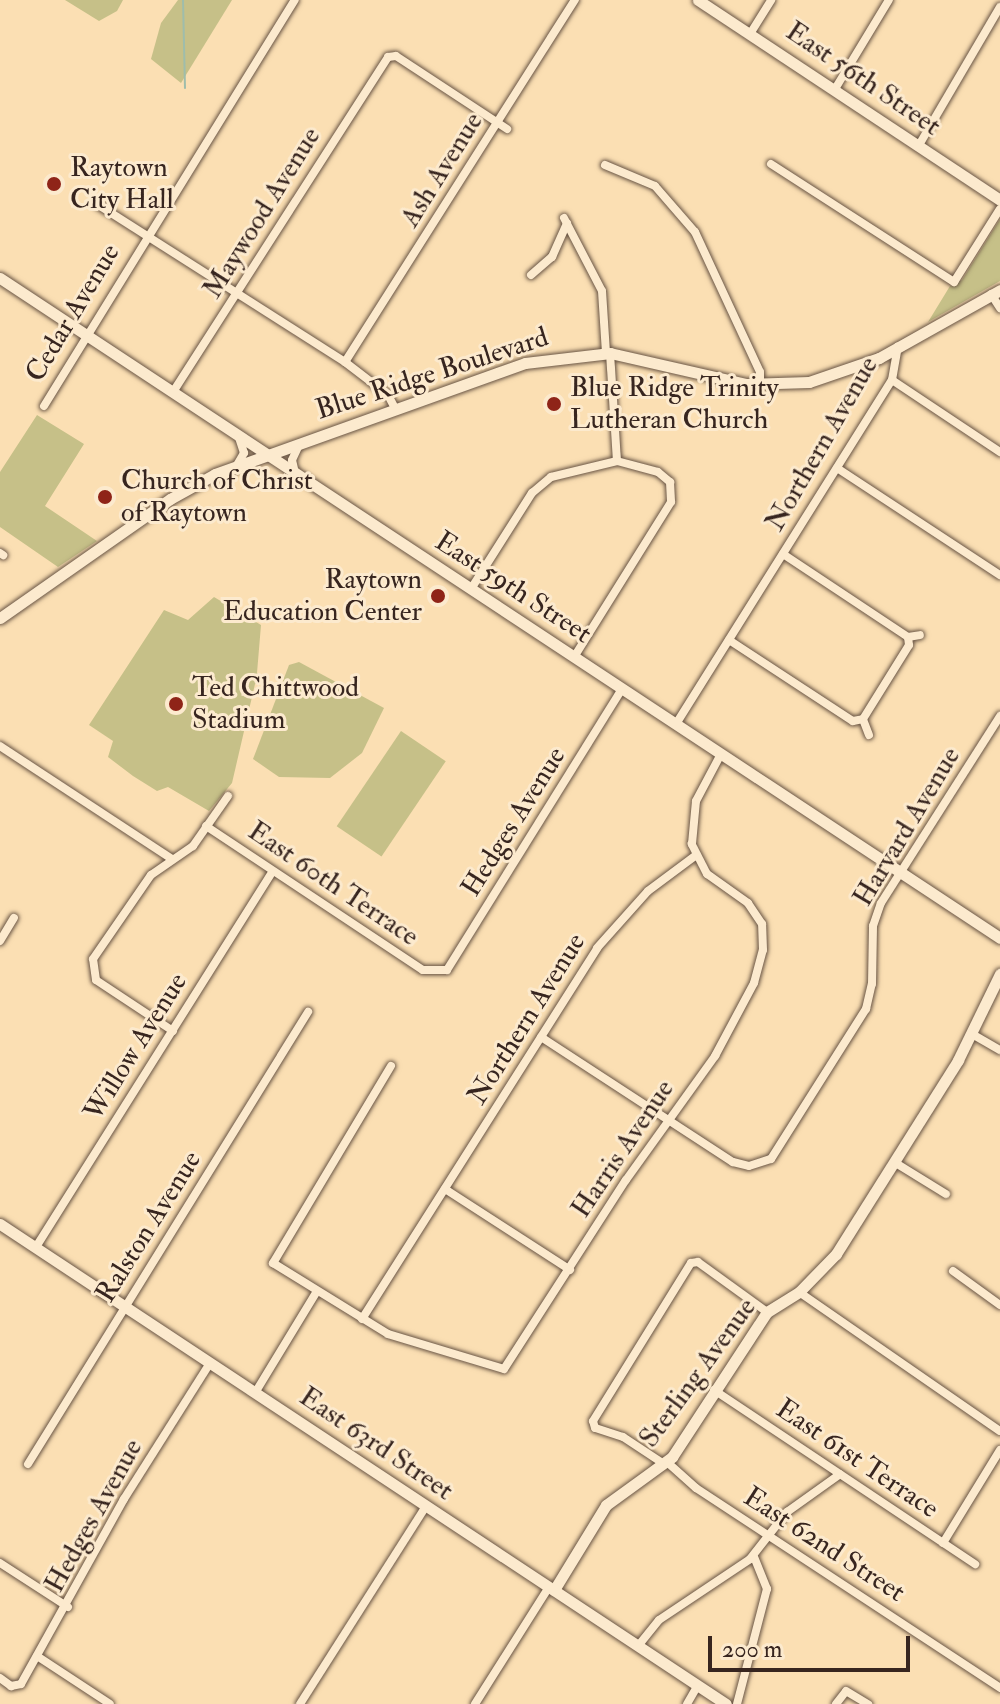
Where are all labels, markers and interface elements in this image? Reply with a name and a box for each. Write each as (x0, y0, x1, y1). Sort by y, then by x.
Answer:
street label: East 56th Street (779, 15, 947, 143)
street label: Ash Avenue (394, 106, 490, 234)
street label: Maywood Avenue (196, 121, 328, 305)
place label: Raytown City Hall (70, 151, 174, 217)
marker: Raytown City Hall (45, 175, 63, 193)
street label: Cedar Avenue (19, 238, 127, 388)
street label: Blue Ridge Boulevard (312, 321, 552, 427)
street label: Northern Avenue (759, 351, 885, 537)
place label: Blue Ridge Trinity Lutheran Church (570, 371, 779, 437)
marker: Blue Ridge Trinity Lutheran Church (545, 395, 563, 413)
place label: Church of Christ of Raytown (121, 464, 313, 530)
marker: Church of Christ of Raytown (96, 488, 114, 506)
street label: East 59th Street (428, 525, 598, 651)
place label: Raytown Education Center (223, 563, 422, 629)
marker: Raytown Education Center (429, 587, 447, 605)
place label: Ted Chittwood Stadium (192, 671, 359, 737)
marker: Ted Chittwood Stadium (167, 695, 185, 713)
street label: Hedges Avenue (455, 741, 573, 903)
street label: Harvard Avenue (846, 741, 968, 913)
street label: East 60th Terrace (241, 815, 425, 953)
street label: Northern Avenue (461, 927, 593, 1111)
street label: Willow Avenue (77, 967, 195, 1127)
street label: Harris Avenue (565, 1074, 681, 1224)
street label: Ralston Avenue (89, 1145, 209, 1309)
street label: Sterling Avenue (633, 1292, 763, 1454)
street label: East 63rd Street (293, 1380, 459, 1508)
street label: East 61st Terrace (769, 1392, 945, 1526)
street label: Hedges Avenue (38, 1433, 150, 1599)
street label: East 62nd Street (737, 1480, 911, 1610)
scale bar (712, 1620, 914, 1670)
text: 200 m (722, 1634, 782, 1665)

